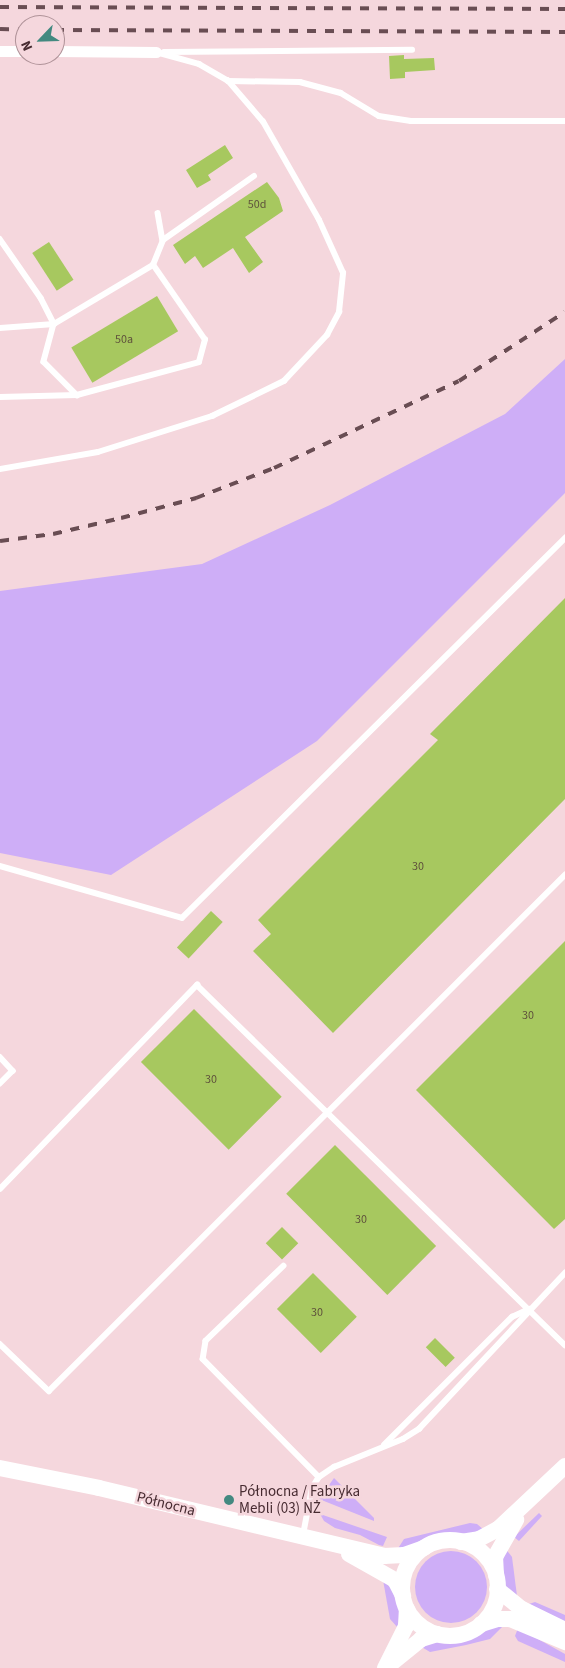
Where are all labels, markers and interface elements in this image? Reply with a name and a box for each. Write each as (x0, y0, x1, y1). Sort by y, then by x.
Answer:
north arrow (15, 15, 65, 65)
text: N (16, 37, 38, 54)
house number: 50d (248, 198, 266, 212)
house number: 50a (115, 333, 133, 347)
house number: 30 (412, 860, 424, 874)
house number: 30 (522, 1009, 534, 1023)
house number: 30 (205, 1073, 217, 1087)
house number: 30 (355, 1213, 367, 1227)
house number: 30 (311, 1306, 323, 1320)
place label: Północna / Fabryka Mebli (03) NŻ (239, 1482, 360, 1517)
street label: Północna (135, 1488, 197, 1520)
marker: Północna / Fabryka Mebli (03) NŻ (223, 1494, 235, 1506)

